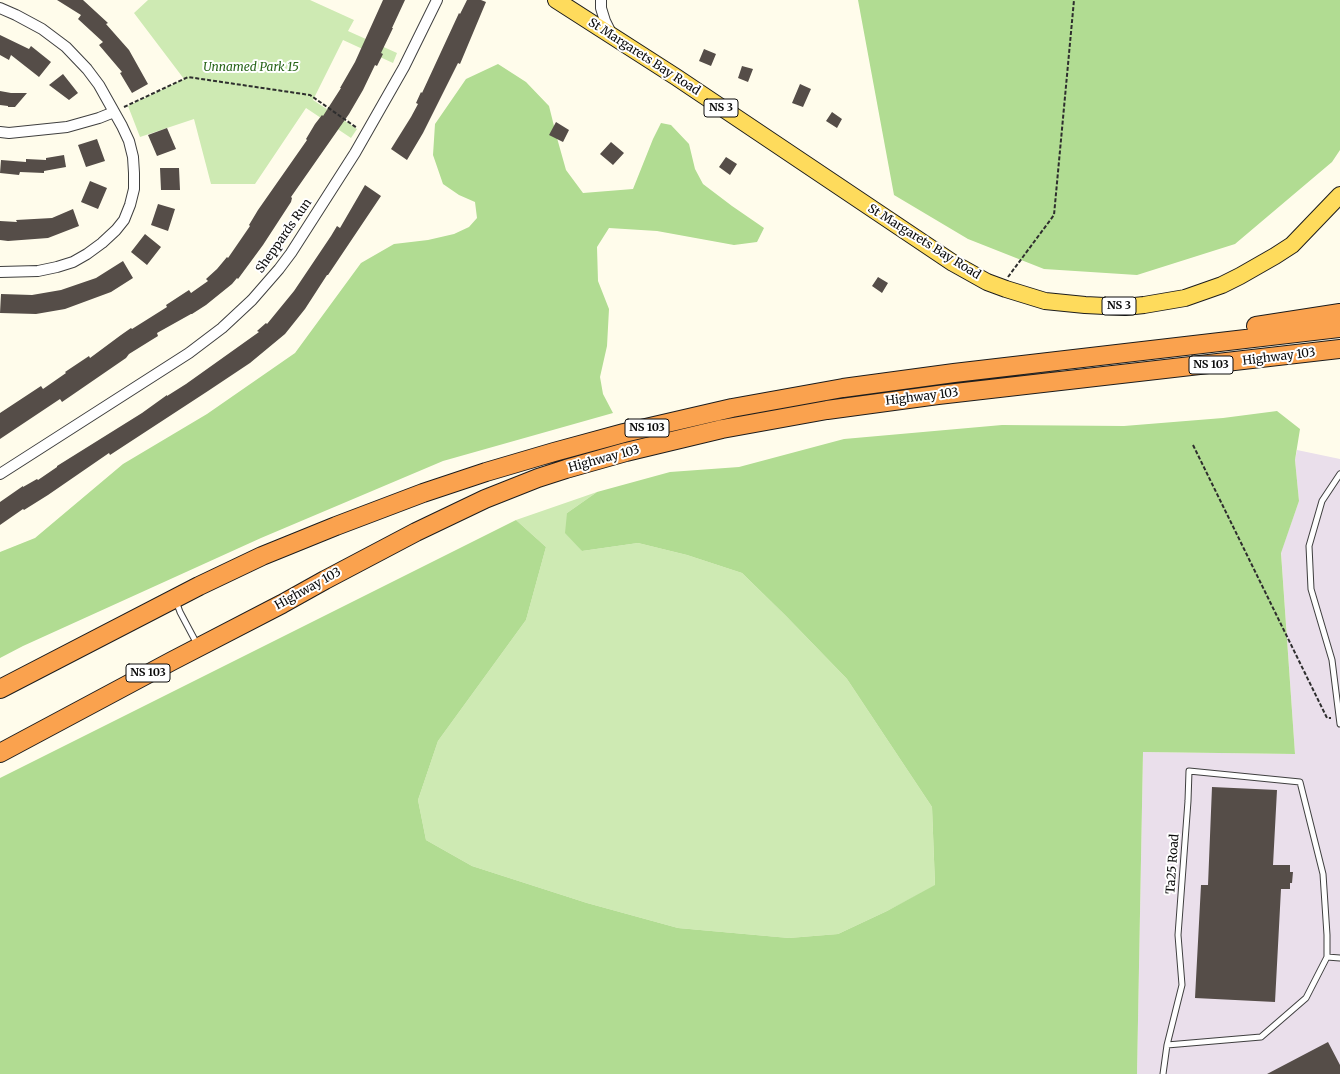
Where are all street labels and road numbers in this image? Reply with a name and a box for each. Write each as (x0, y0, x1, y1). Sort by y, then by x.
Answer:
street label: St Margarets Bay Road (586, 16, 702, 98)
road number: NS 3 (704, 99, 738, 117)
street label: Sheppards Run (253, 196, 315, 276)
street label: St Margarets Bay Road (865, 201, 983, 283)
road number: NS 3 (1102, 297, 1136, 315)
street label: Highway 103 (1242, 345, 1316, 369)
road number: NS 103 (1189, 356, 1233, 374)
street label: Highway 103 (885, 385, 959, 409)
road number: NS 103 (625, 419, 669, 437)
street label: Highway 103 (567, 443, 641, 475)
street label: Highway 103 (272, 565, 344, 613)
road number: NS 103 (126, 664, 170, 682)
street label: Ta25 Road (1164, 833, 1182, 895)

